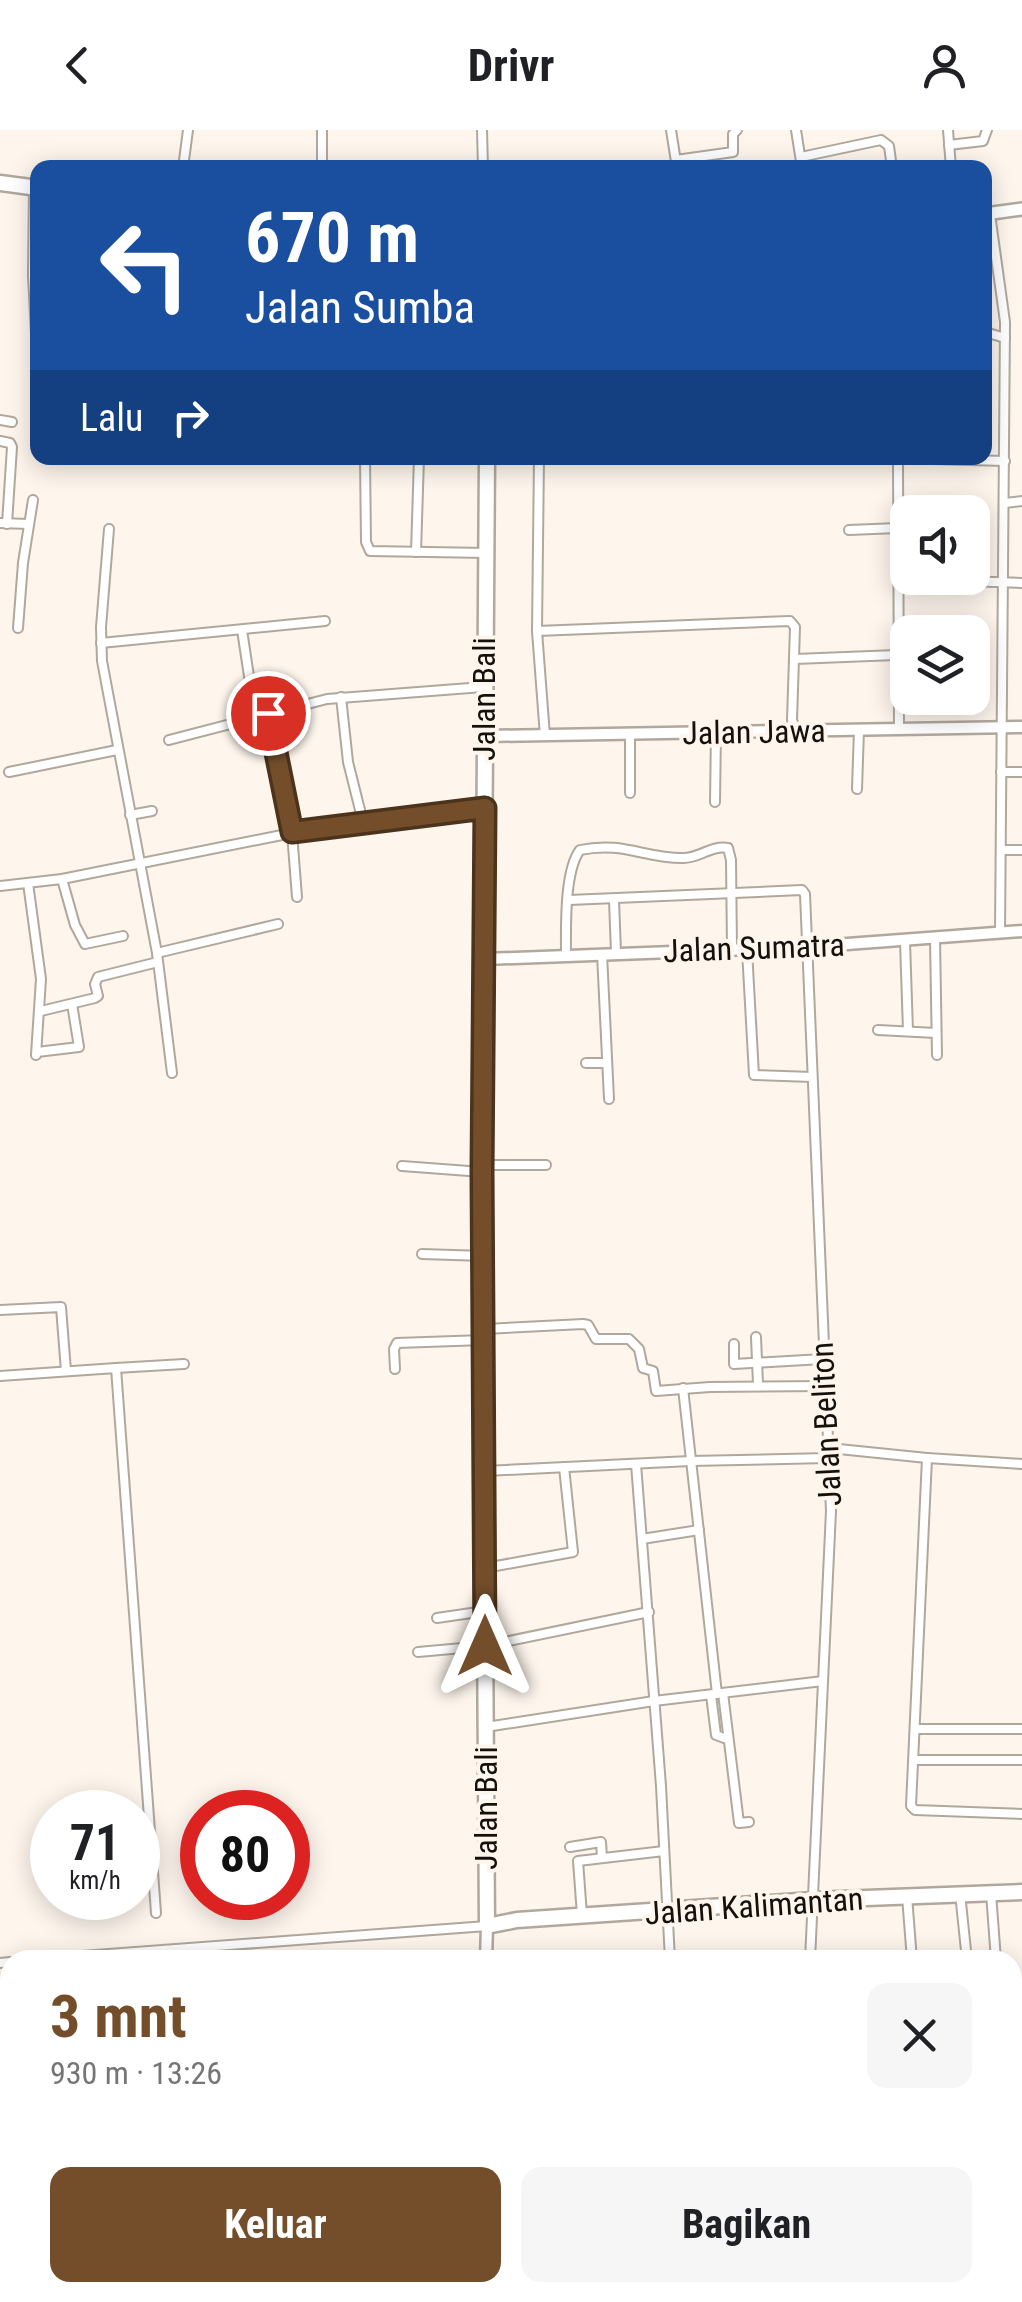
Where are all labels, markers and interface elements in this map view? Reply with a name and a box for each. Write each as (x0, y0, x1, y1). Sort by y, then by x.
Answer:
icon: back (50, 38, 105, 93)
icon: person (917, 38, 972, 93)
text: Drivr (468, 39, 554, 92)
text: 670 m (245, 197, 419, 279)
icon: left (80, 200, 210, 330)
text: Jalan Sumba (245, 281, 475, 334)
icon: right (163, 390, 218, 445)
text: Lalu (80, 396, 143, 440)
map controls (890, 495, 990, 715)
button: sound (890, 495, 990, 595)
button: layers (890, 615, 990, 715)
street label: Jalan Bali (465, 637, 503, 761)
pin (226, 671, 311, 756)
icon: arrive (241, 686, 296, 741)
street label: Jalan Jawa (682, 712, 826, 752)
street label: Jalan Sumatra (663, 926, 845, 970)
street label: Jalan Beliton (803, 1341, 849, 1507)
position arrow (433, 1594, 537, 1698)
street label: Jalan Bali (467, 1746, 505, 1870)
speed limit sign: 80 (180, 1790, 310, 1920)
text: 71 (70, 1814, 120, 1872)
text: km/h (69, 1866, 121, 1895)
street label: Jalan Kalimantan (643, 1879, 865, 1933)
text: 3 mnt (50, 1981, 187, 2052)
button: close (867, 1983, 972, 2088)
text: 930 m · 13:26 (50, 2054, 222, 2092)
button: Keluar (50, 2167, 501, 2282)
button: Bagikan (521, 2167, 972, 2282)

